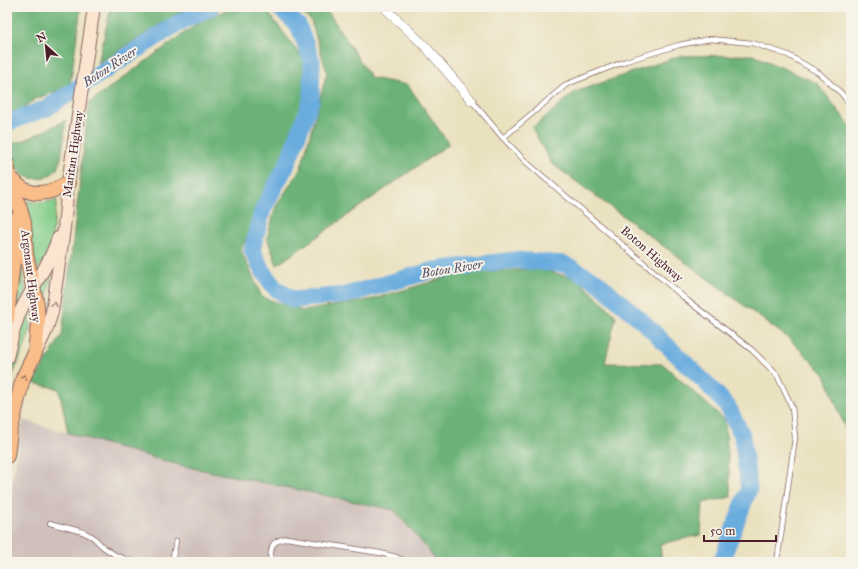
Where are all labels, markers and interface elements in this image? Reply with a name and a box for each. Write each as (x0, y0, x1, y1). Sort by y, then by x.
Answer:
north arrow (26, 26, 66, 66)
text: N (35, 29, 49, 45)
water label: Boton River (79, 43, 141, 91)
street label: Maritan Highway (60, 109, 87, 199)
street label: Boton Highway (617, 223, 686, 286)
street label: Argonaut Highway (17, 228, 44, 324)
water label: Boton River (419, 256, 484, 282)
one-way arrow (49, 301, 57, 307)
one-way arrow (20, 373, 28, 380)
scale bar (704, 517, 776, 543)
text: 50 m (710, 524, 735, 538)

